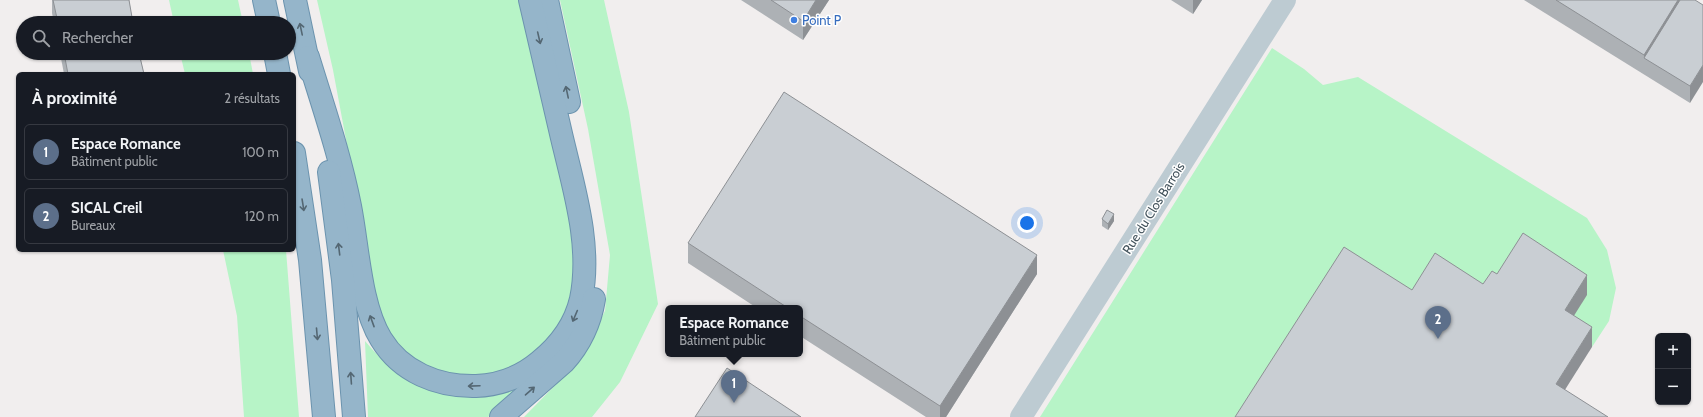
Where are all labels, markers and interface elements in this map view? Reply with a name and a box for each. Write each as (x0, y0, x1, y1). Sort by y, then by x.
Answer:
place label: Point P (802, 12, 842, 28)
marker: Point P (789, 15, 799, 25)
search box (16, 16, 296, 60)
one-way arrow (297, 22, 305, 35)
icon: search (30, 27, 52, 49)
text: Rechercher (62, 29, 133, 47)
one-way arrow (535, 31, 543, 44)
one-way arrow (562, 86, 570, 99)
text: À proximité (32, 88, 117, 108)
text: 2 résultats (224, 90, 280, 106)
text: Espace Romance (71, 135, 181, 153)
text: 1 (44, 144, 48, 160)
text: 100 m (242, 144, 279, 160)
text: Bâtiment public (71, 153, 158, 169)
street label: Rue du Clos Barrois (1118, 159, 1188, 257)
one-way arrow (299, 198, 307, 211)
text: SICAL Creil (71, 199, 143, 217)
text: 2 (43, 208, 49, 224)
text: 120 m (245, 208, 279, 224)
your location (1017, 213, 1037, 233)
text: Bureaux (71, 217, 115, 233)
one-way arrow (335, 243, 343, 256)
popup (665, 305, 803, 357)
pin: 2 (1425, 306, 1451, 339)
one-way arrow (571, 309, 578, 321)
text: Espace Romance (679, 314, 789, 332)
one-way arrow (368, 315, 376, 327)
one-way arrow (314, 327, 321, 340)
text: Bâtiment public (679, 332, 766, 348)
map controls (1655, 333, 1691, 405)
button: + (1655, 333, 1691, 369)
button: − (1655, 369, 1691, 405)
pin: 1 (721, 370, 747, 403)
one-way arrow (348, 372, 355, 385)
one-way arrow (468, 382, 481, 390)
one-way arrow (525, 387, 536, 396)

